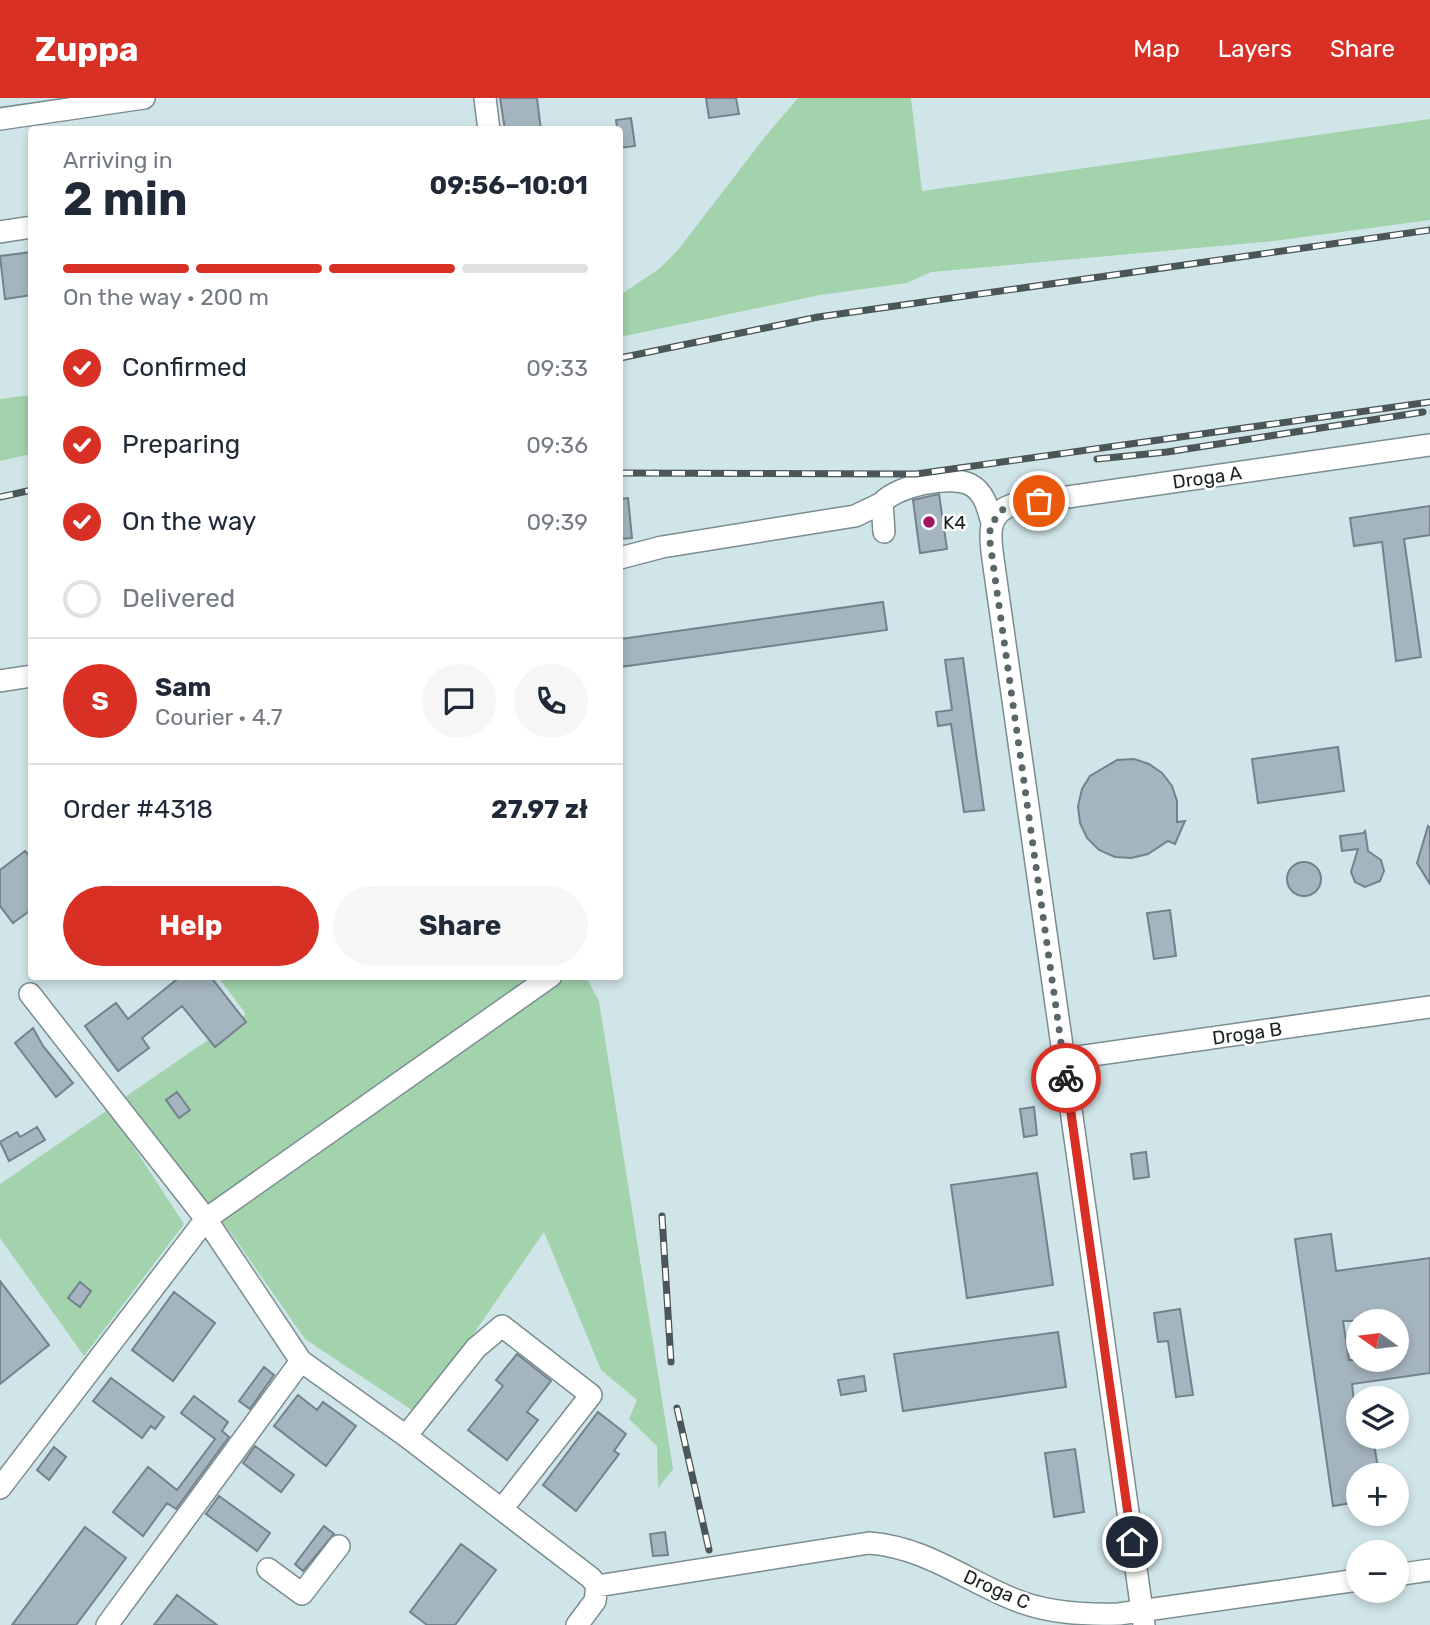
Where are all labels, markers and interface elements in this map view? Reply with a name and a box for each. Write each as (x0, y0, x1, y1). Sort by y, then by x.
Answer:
text: Zuppa (35, 30, 138, 69)
text: Map (1133, 35, 1180, 63)
text: Layers (1218, 35, 1292, 63)
text: Share (1330, 35, 1395, 63)
text: Arriving in (63, 146, 173, 174)
text: 09:56–10:01 (429, 170, 588, 201)
text: 2 min (63, 172, 188, 227)
text: On the way · 200 m (63, 283, 269, 311)
icon: check (63, 349, 101, 387)
text: Confirmed (122, 352, 247, 383)
text: 09:33 (526, 354, 588, 382)
icon: check (63, 426, 101, 464)
text: Preparing (122, 429, 240, 460)
text: 09:36 (526, 431, 588, 459)
street label: Droga A (1171, 461, 1243, 494)
pin (1009, 471, 1069, 531)
icon: bag (1020, 482, 1058, 520)
icon: check (63, 503, 101, 541)
text: On the way (122, 506, 256, 537)
text: 09:39 (526, 508, 588, 536)
place label: K4 (943, 511, 966, 534)
marker: K4 (921, 514, 937, 530)
text: Delivered (122, 583, 235, 614)
button: chat (422, 664, 496, 738)
button: phone (514, 664, 588, 738)
text: Sam (155, 672, 211, 703)
text: S (91, 686, 109, 717)
text: Courier · 4.7 (155, 703, 282, 731)
text: Order #4318 (63, 794, 213, 825)
text: 27.97 zł (491, 794, 588, 825)
button: Help (63, 886, 319, 966)
button: Share (333, 886, 588, 966)
street label: Droga B (1211, 1017, 1283, 1050)
courier (1031, 1043, 1101, 1113)
icon: bike (1047, 1059, 1085, 1097)
north arrow (1346, 1309, 1409, 1372)
map controls (1346, 1309, 1409, 1603)
button: layers (1346, 1386, 1409, 1449)
button: + (1346, 1463, 1409, 1526)
pin (1102, 1512, 1162, 1572)
icon: home (1113, 1523, 1151, 1561)
button: − (1346, 1540, 1409, 1603)
street label: Droga C (960, 1565, 1034, 1614)

